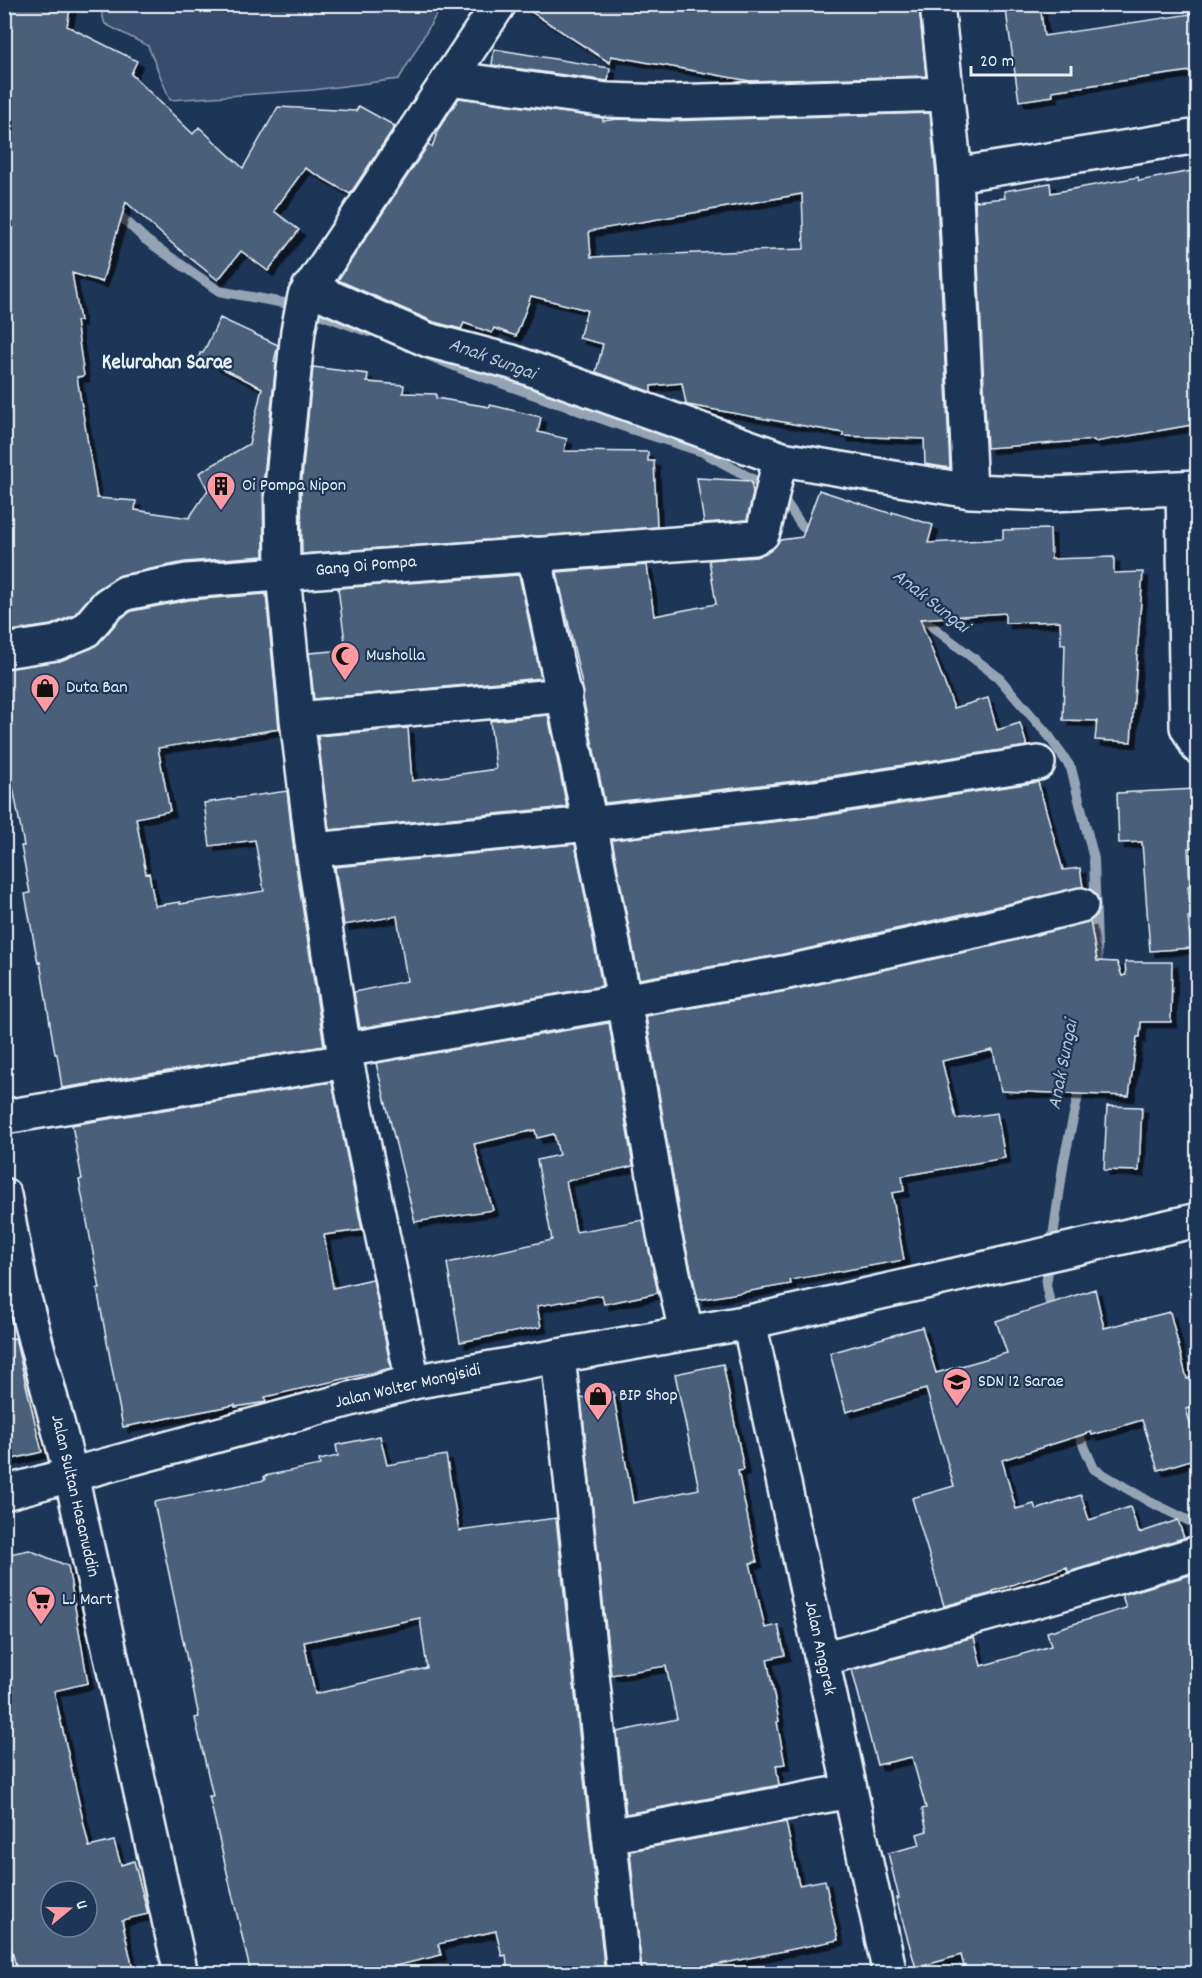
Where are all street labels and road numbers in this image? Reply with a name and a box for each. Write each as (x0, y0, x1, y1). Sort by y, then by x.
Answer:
street label: Gang Oi Pompa (315, 550, 418, 584)
street label: Jalan Wolter Mongisidi (333, 1358, 483, 1416)
street label: Jalan Sultan Hasanuddin (43, 1412, 105, 1580)
street label: Jalan Anggrek (797, 1598, 841, 1698)

